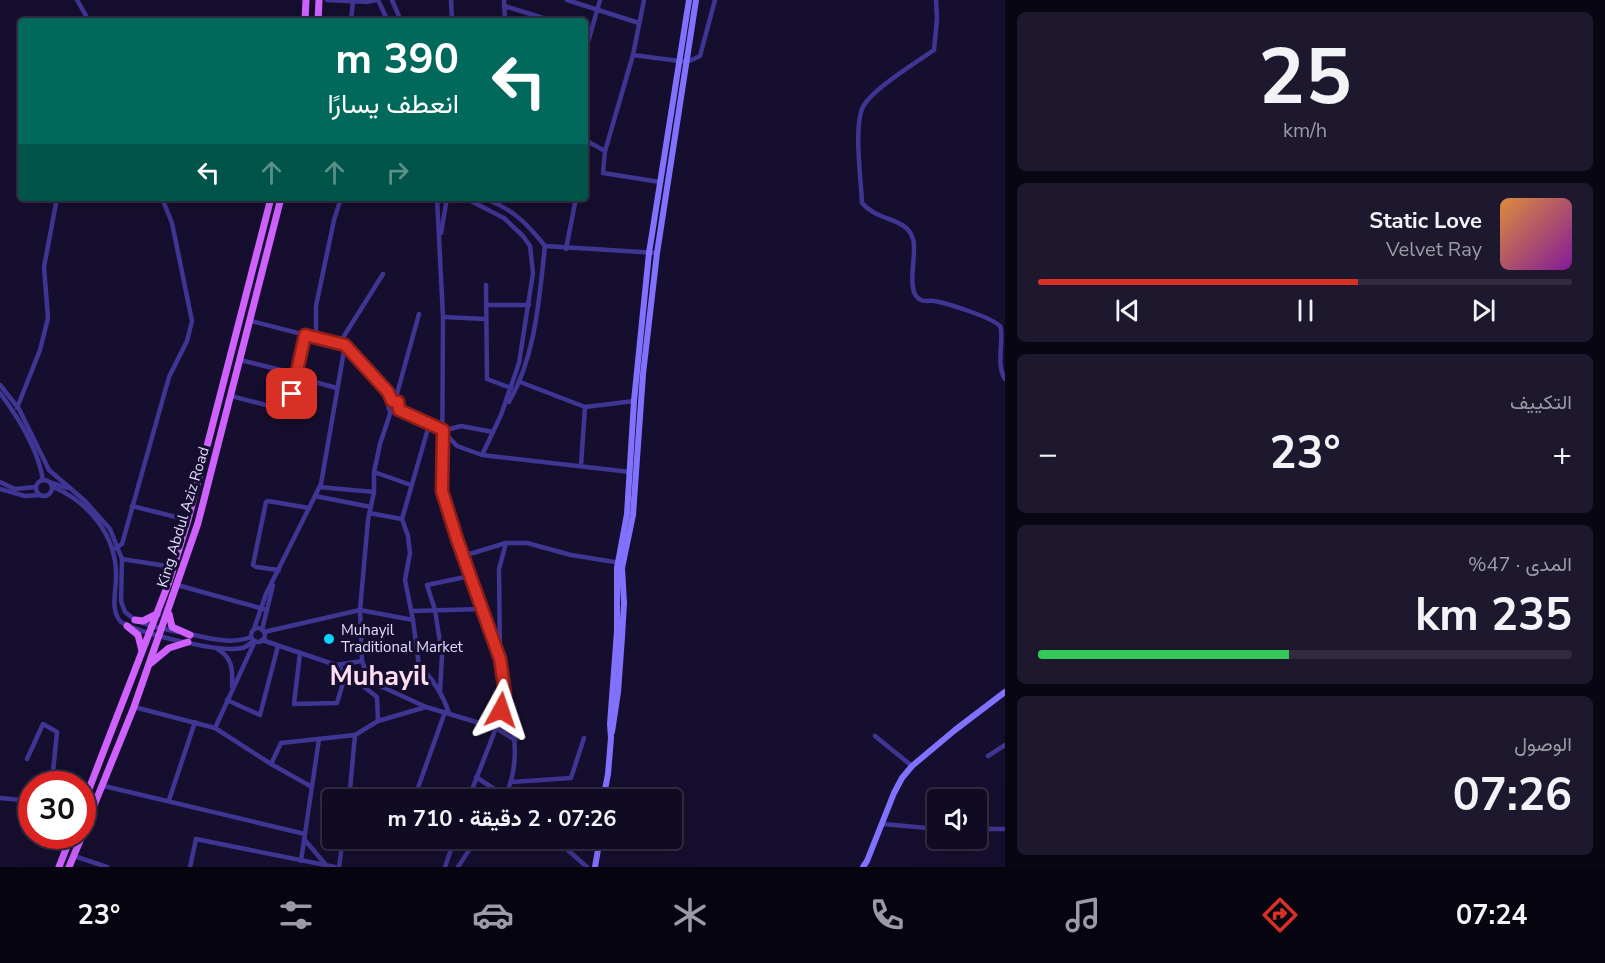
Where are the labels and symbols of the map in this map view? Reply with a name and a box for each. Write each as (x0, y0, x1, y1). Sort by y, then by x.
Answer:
pin (266, 368, 317, 419)
street label: King Abdul Aziz Road (152, 444, 214, 590)
place label: Muhayil Traditional Market (341, 620, 464, 657)
marker: Muhayil Traditional Market (322, 632, 336, 646)
district label: Muhayil (329, 658, 429, 695)
position arrow (469, 678, 533, 742)
speed limit sign: 30 (18, 771, 96, 849)

